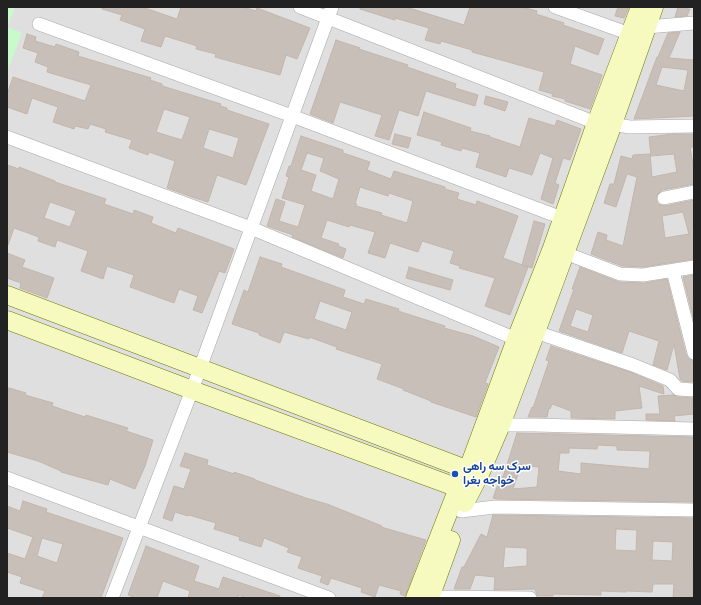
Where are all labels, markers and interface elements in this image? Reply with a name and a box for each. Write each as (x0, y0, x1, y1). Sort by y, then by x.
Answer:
place label: سرک سه راهی خواجه بغرا (463, 460, 531, 488)
marker: سرک سه راهی خواجه بغرا (450, 469, 460, 479)

